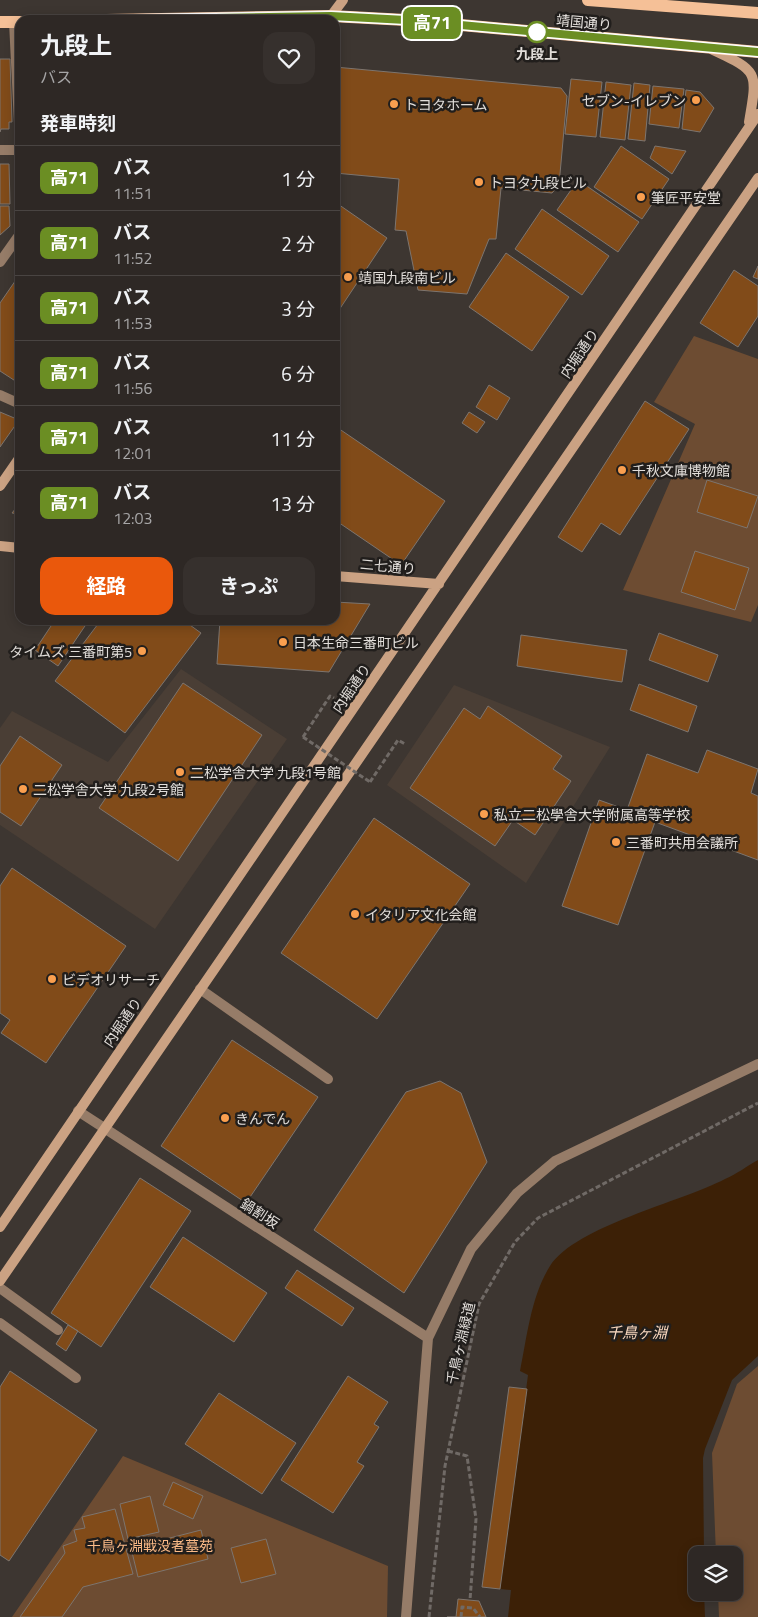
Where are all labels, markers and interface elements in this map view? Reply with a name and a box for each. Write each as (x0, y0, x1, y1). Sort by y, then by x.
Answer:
line badge: 高71 (403, 7, 461, 39)
text: 高71 (413, 9, 451, 36)
street label: 靖国通り (555, 9, 613, 35)
marker: 九段上 (526, 21, 548, 43)
text: 九段上 (40, 27, 112, 63)
button: heart (263, 32, 315, 84)
place label: 九段上 (516, 43, 558, 64)
text: バス (40, 65, 72, 89)
place label: セブン-イレブン (582, 90, 686, 111)
place label: トヨタホーム (404, 94, 488, 115)
marker: セブン-イレブン (690, 94, 702, 106)
marker: トヨタホーム (388, 98, 400, 110)
text: 発車時刻 (40, 108, 116, 137)
text: バス (113, 152, 151, 181)
text: 高71 (50, 164, 88, 191)
text: 1 分 (281, 164, 315, 193)
place label: トヨタ九段ビル (489, 172, 587, 193)
marker: トヨタ九段ビル (473, 176, 485, 188)
text: 11:51 (113, 181, 152, 205)
place label: 筆匠平安堂 (651, 187, 721, 208)
marker: 筆匠平安堂 (635, 191, 647, 203)
text: バス (113, 217, 151, 246)
text: 高71 (50, 229, 88, 256)
text: 2 分 (281, 229, 315, 258)
text: 11:52 (113, 246, 152, 270)
place label: 靖国九段南ビル (358, 267, 456, 288)
marker: 靖国九段南ビル (342, 271, 354, 283)
text: バス (113, 282, 151, 311)
text: 高71 (50, 294, 88, 321)
text: 3 分 (281, 294, 315, 323)
text: 11:53 (113, 311, 152, 335)
street label: 内堀通り (555, 324, 603, 382)
text: バス (113, 347, 151, 376)
text: 高71 (50, 359, 88, 386)
text: 6 分 (281, 359, 315, 388)
text: 11:56 (113, 376, 152, 400)
text: バス (113, 412, 151, 441)
text: 高71 (50, 424, 88, 451)
text: 11 分 (271, 424, 315, 453)
text: 12:01 (113, 441, 152, 465)
place label: 千秋文庫博物館 (632, 460, 730, 481)
marker: 千秋文庫博物館 (616, 464, 628, 476)
text: バス (113, 477, 151, 506)
text: 高71 (50, 489, 88, 516)
text: 13 分 (271, 489, 315, 518)
text: 12:03 (113, 506, 152, 530)
street label: 二七通り (359, 553, 417, 579)
button: 経路 (40, 557, 173, 615)
button: きっぷ (183, 557, 315, 615)
place label: 日本生命三番町ビル (293, 632, 419, 653)
marker: 日本生命三番町ビル (277, 636, 289, 648)
place label: タイムズ 三番町第5 (9, 641, 132, 662)
marker: タイムズ 三番町第5 (136, 645, 148, 657)
street label: 内堀通り (327, 659, 375, 717)
place label: 二松学舎大学 九段1号館 (190, 762, 341, 783)
marker: 二松学舎大学 九段1号館 (174, 766, 186, 778)
place label: 二松学舎大学 九段2号館 (33, 779, 184, 800)
marker: 二松学舎大学 九段2号館 (17, 783, 29, 795)
place label: 私立二松學舎大学附属高等学校 (494, 804, 690, 825)
marker: 私立二松學舎大学附属高等学校 (478, 808, 490, 820)
place label: 三番町共用会議所 (626, 832, 738, 853)
marker: 三番町共用会議所 (610, 836, 622, 848)
place label: イタリア文化会館 (365, 904, 476, 925)
marker: イタリア文化会館 (349, 908, 361, 920)
place label: ビデオリサーチ (62, 969, 160, 990)
marker: ビデオリサーチ (46, 973, 58, 985)
street label: 内堀通り (98, 993, 146, 1051)
place label: きんでん (235, 1108, 290, 1129)
marker: きんでん (219, 1112, 231, 1124)
street label: 鍋割坂 (237, 1193, 283, 1233)
street label: 千鳥ヶ淵緑道 (440, 1300, 480, 1386)
water label: 千鳥ヶ淵 (607, 1321, 669, 1344)
park label: 千鳥ヶ淵戦没者墓苑 (87, 1535, 213, 1556)
map controls (688, 1546, 743, 1601)
button: layers (688, 1546, 743, 1601)

